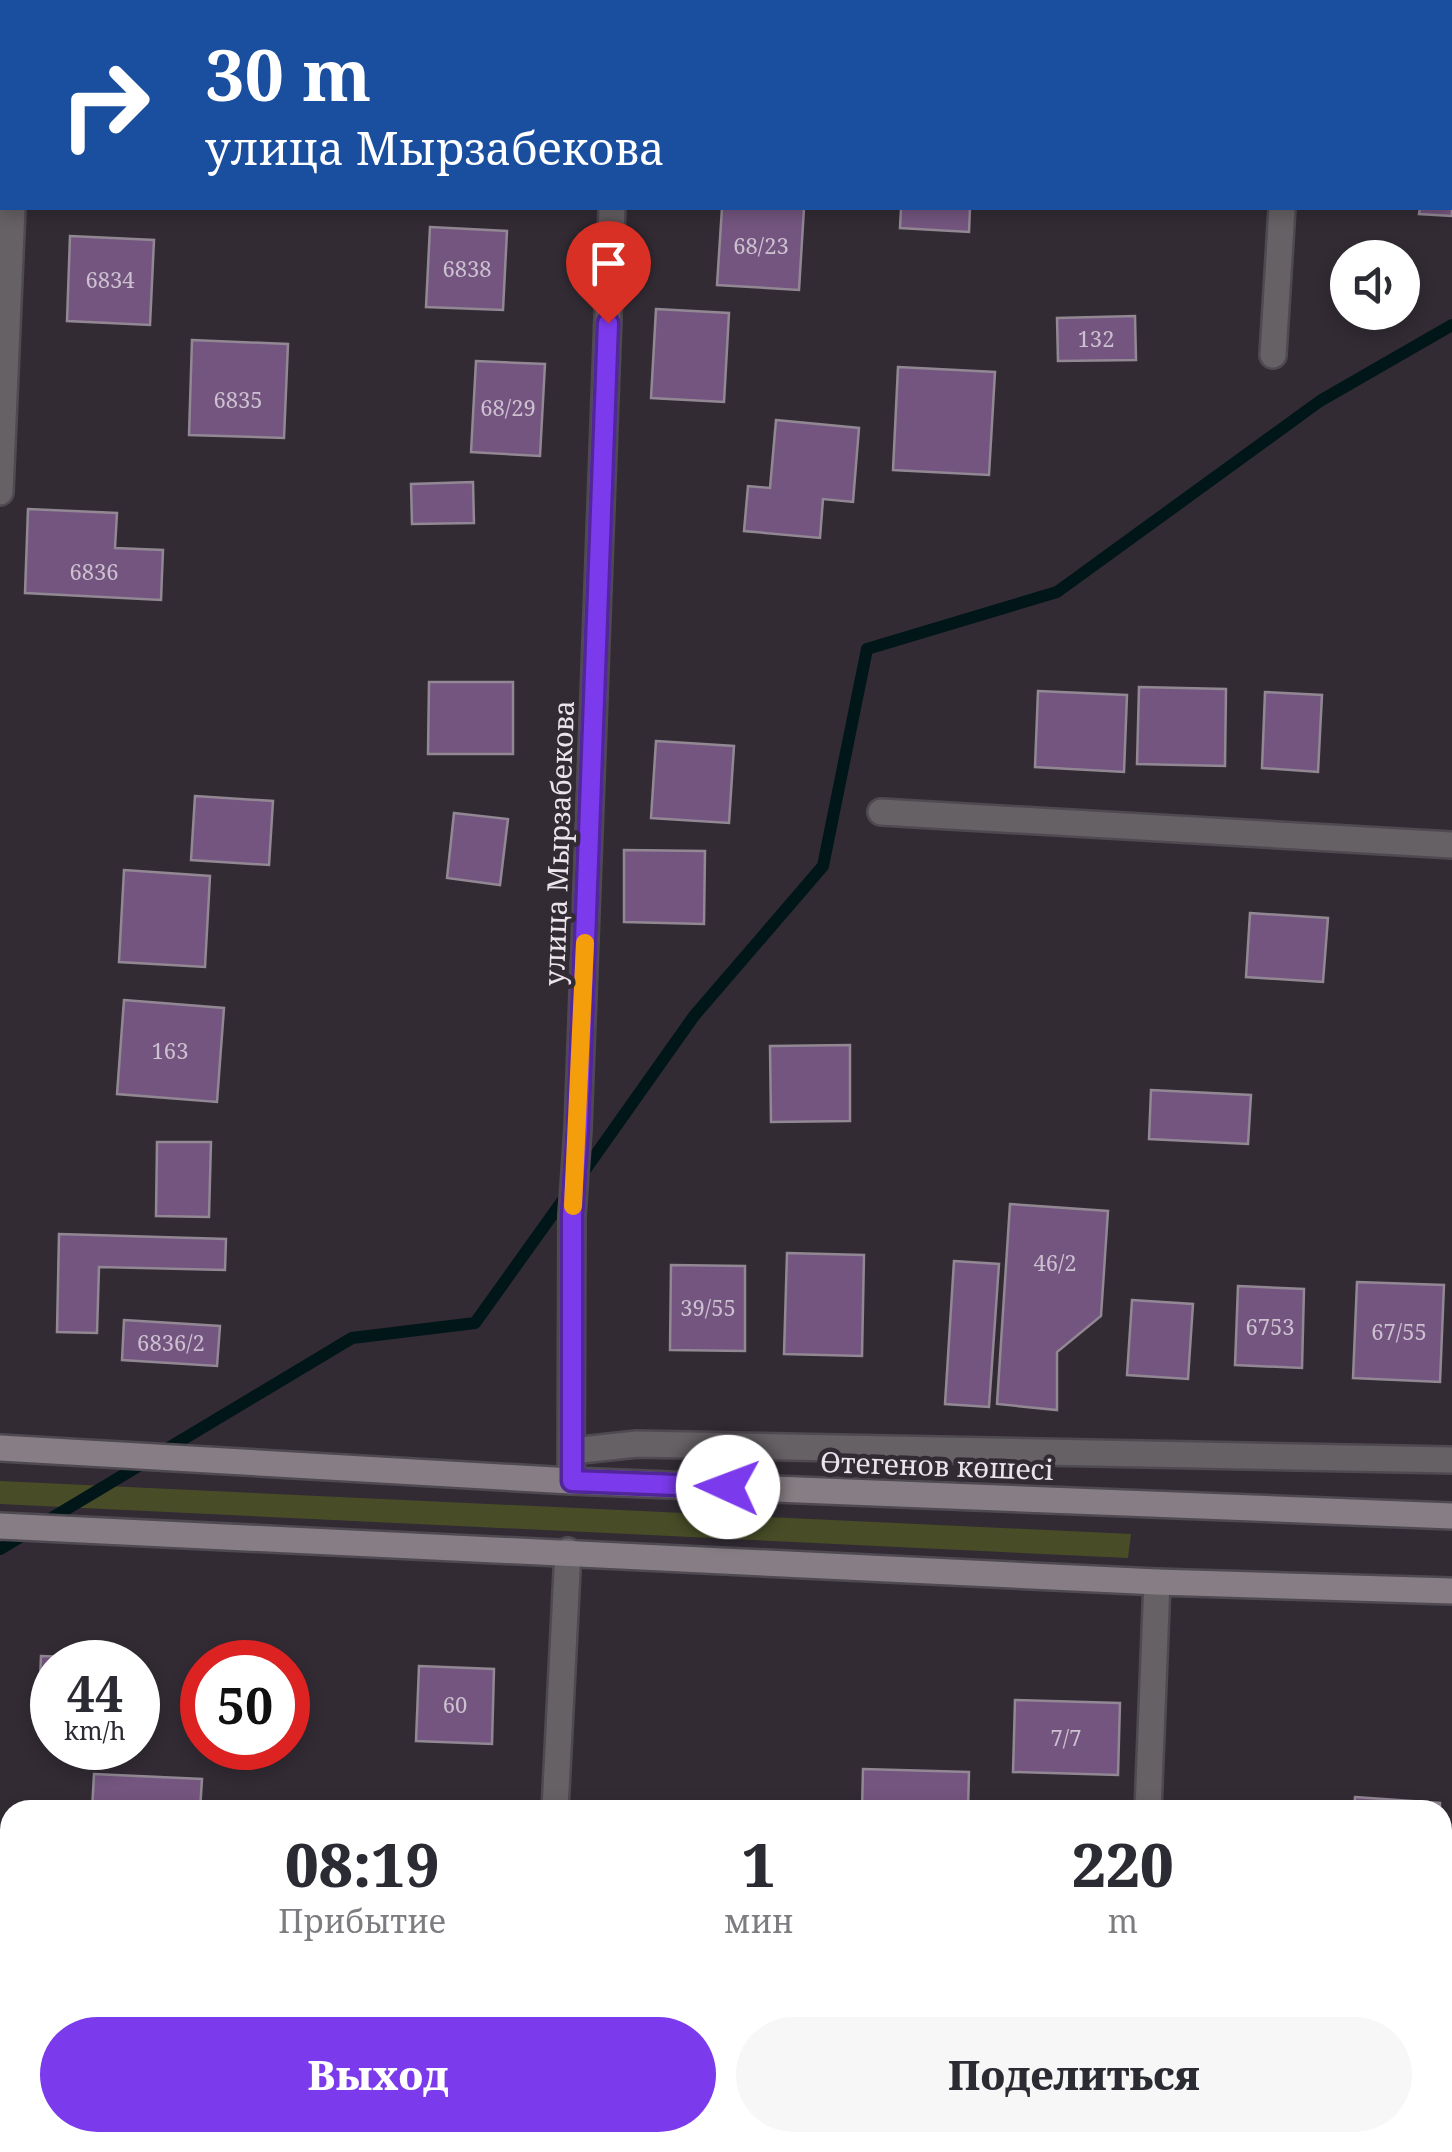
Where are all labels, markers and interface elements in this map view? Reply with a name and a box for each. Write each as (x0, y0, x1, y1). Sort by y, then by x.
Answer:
text: 30 m (205, 26, 371, 122)
icon: right (40, 40, 170, 170)
text: улица Мырзабекова (205, 117, 665, 178)
pin (566, 221, 651, 324)
house number: 68/23 (733, 230, 789, 260)
icon: arrive (581, 236, 636, 291)
map controls (1330, 240, 1420, 330)
button: sound (1330, 240, 1420, 330)
house number: 6838 (442, 253, 492, 283)
house number: 6834 (85, 264, 135, 294)
house number: 132 (1078, 323, 1114, 353)
house number: 6835 (213, 384, 263, 414)
house number: 68/29 (480, 392, 536, 422)
house number: 6836 (69, 556, 119, 586)
street label: улица Мырзабекова (534, 699, 582, 987)
house number: 163 (152, 1035, 188, 1065)
house number: 46/2 (1033, 1247, 1077, 1277)
house number: 39/55 (680, 1292, 736, 1322)
house number: 6753 (1245, 1311, 1295, 1341)
house number: 67/55 (1371, 1316, 1427, 1346)
house number: 6836/2 (137, 1327, 205, 1357)
position arrow (676, 1435, 780, 1539)
street label: Өтегенов көшесі (819, 1442, 1055, 1488)
speed limit sign: 50 (180, 1640, 310, 1770)
text: 44 (67, 1659, 123, 1727)
house number: 60 (443, 1689, 467, 1719)
text: km/h (64, 1713, 126, 1747)
house number: 7/7 (1051, 1722, 1081, 1752)
text: 08:19 (285, 1823, 439, 1905)
text: 1 (742, 1823, 776, 1905)
text: 220 (1072, 1823, 1174, 1905)
text: Прибытие (278, 1899, 446, 1942)
text: мин (724, 1899, 794, 1942)
text: m (1108, 1899, 1138, 1942)
button: Выход (40, 2017, 716, 2132)
button: Поделиться (736, 2017, 1412, 2132)

